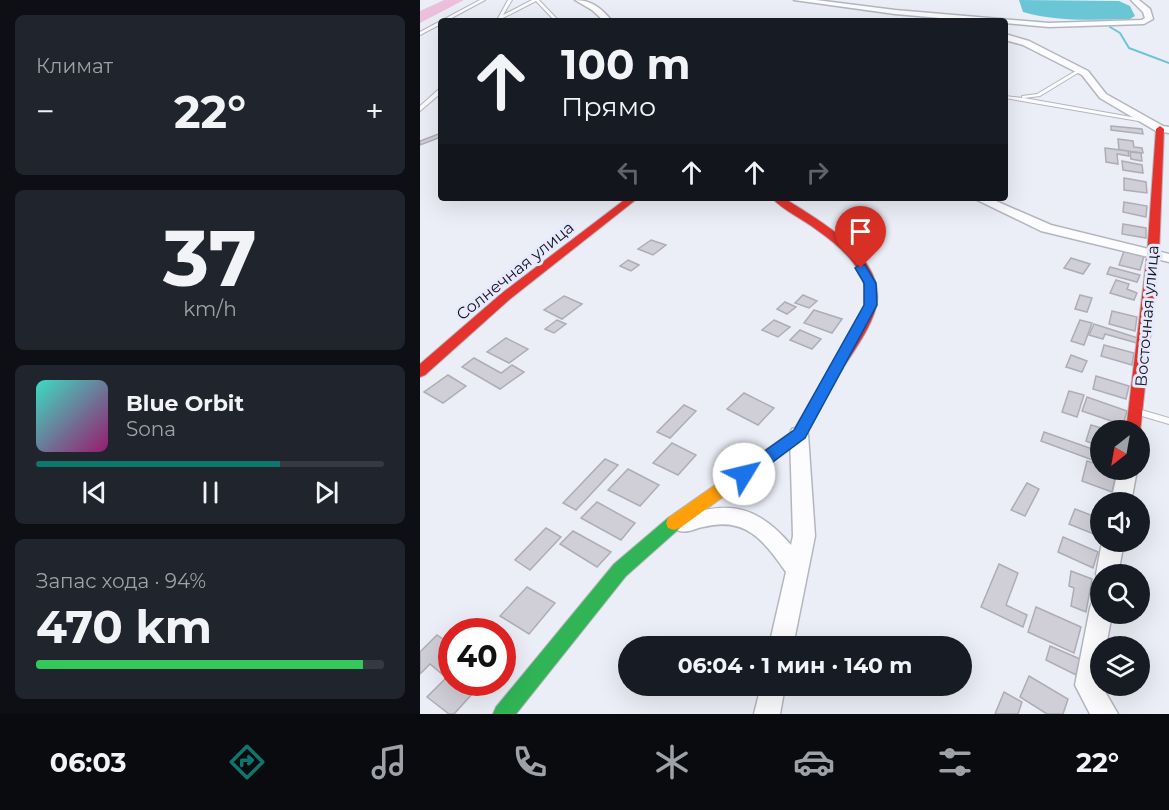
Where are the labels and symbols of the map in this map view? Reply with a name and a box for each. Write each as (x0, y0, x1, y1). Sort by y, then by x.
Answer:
pin (835, 206, 886, 268)
street label: Солнечная улица (452, 218, 578, 324)
street label: Восточная улица (1131, 244, 1163, 388)
north arrow (1090, 420, 1150, 480)
position arrow (712, 442, 776, 506)
speed limit sign: 40 (438, 618, 516, 696)

